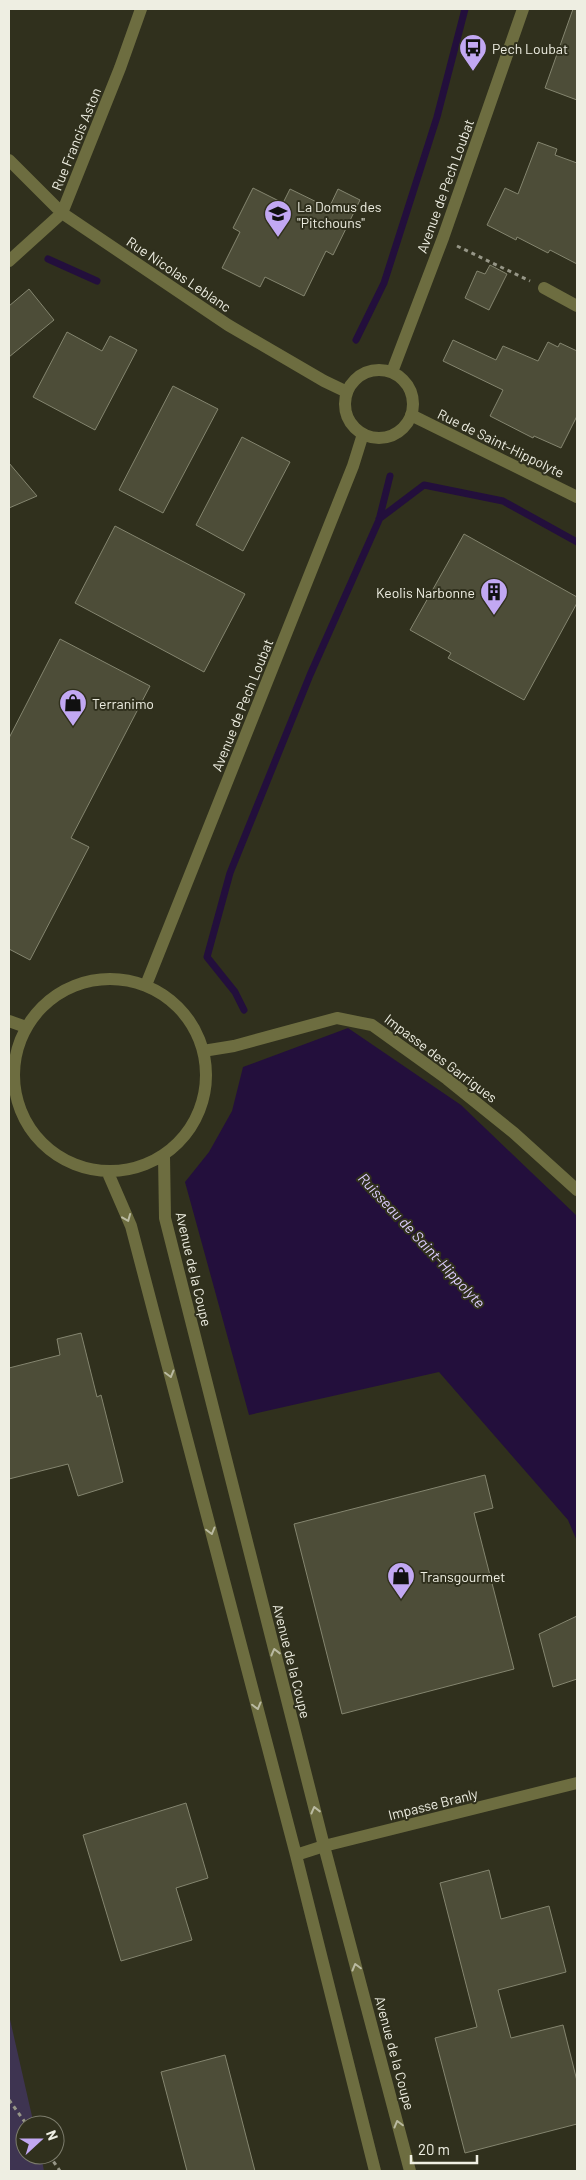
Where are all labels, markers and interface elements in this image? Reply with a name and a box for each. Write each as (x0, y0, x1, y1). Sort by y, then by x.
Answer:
bus stop icon: Pech Loubat (458, 33, 488, 72)
place label: Pech Loubat (492, 40, 568, 57)
street label: Rue Francis Aston (48, 85, 104, 193)
street label: Avenue de Pech Loubat (413, 117, 477, 255)
place label: La Domus des "Pitchouns" (297, 198, 382, 231)
school or university icon: La Domus des "Pitchouns" (263, 199, 293, 238)
street label: Rue Nicolas Leblanc (124, 233, 234, 315)
street label: Rue de Saint-Hippolyte (435, 405, 567, 481)
building icon: Keolis Narbonne (479, 577, 509, 616)
place label: Keolis Narbonne (376, 584, 475, 601)
street label: Avenue de Pech Loubat (208, 636, 276, 774)
shop icon: Terranimo (58, 688, 88, 727)
place label: Terranimo (92, 695, 154, 712)
street label: Impasse des Garrigues (381, 1010, 501, 1106)
water label: Ruisseau de Saint-Hippolyte (355, 1169, 489, 1311)
street label: Avenue de la Coupe (173, 1210, 215, 1328)
one-way arrow (121, 1213, 131, 1222)
one-way arrow (164, 1370, 174, 1378)
one-way arrow (205, 1527, 216, 1536)
shop icon: Transgourmet (386, 1561, 416, 1600)
place label: Transgourmet (420, 1568, 505, 1585)
street label: Avenue de la Coupe (270, 1602, 314, 1720)
one-way arrow (270, 1648, 281, 1657)
one-way arrow (251, 1701, 262, 1710)
street label: Impasse Branly (386, 1785, 480, 1823)
one-way arrow (310, 1805, 321, 1814)
one-way arrow (351, 1963, 362, 1972)
street label: Avenue de la Coupe (372, 1994, 418, 2112)
north arrow (15, 2115, 65, 2165)
one-way arrow (393, 2120, 404, 2129)
text: N (43, 2128, 62, 2143)
scale bar (411, 2132, 477, 2164)
text: 20 m (418, 2140, 450, 2158)

